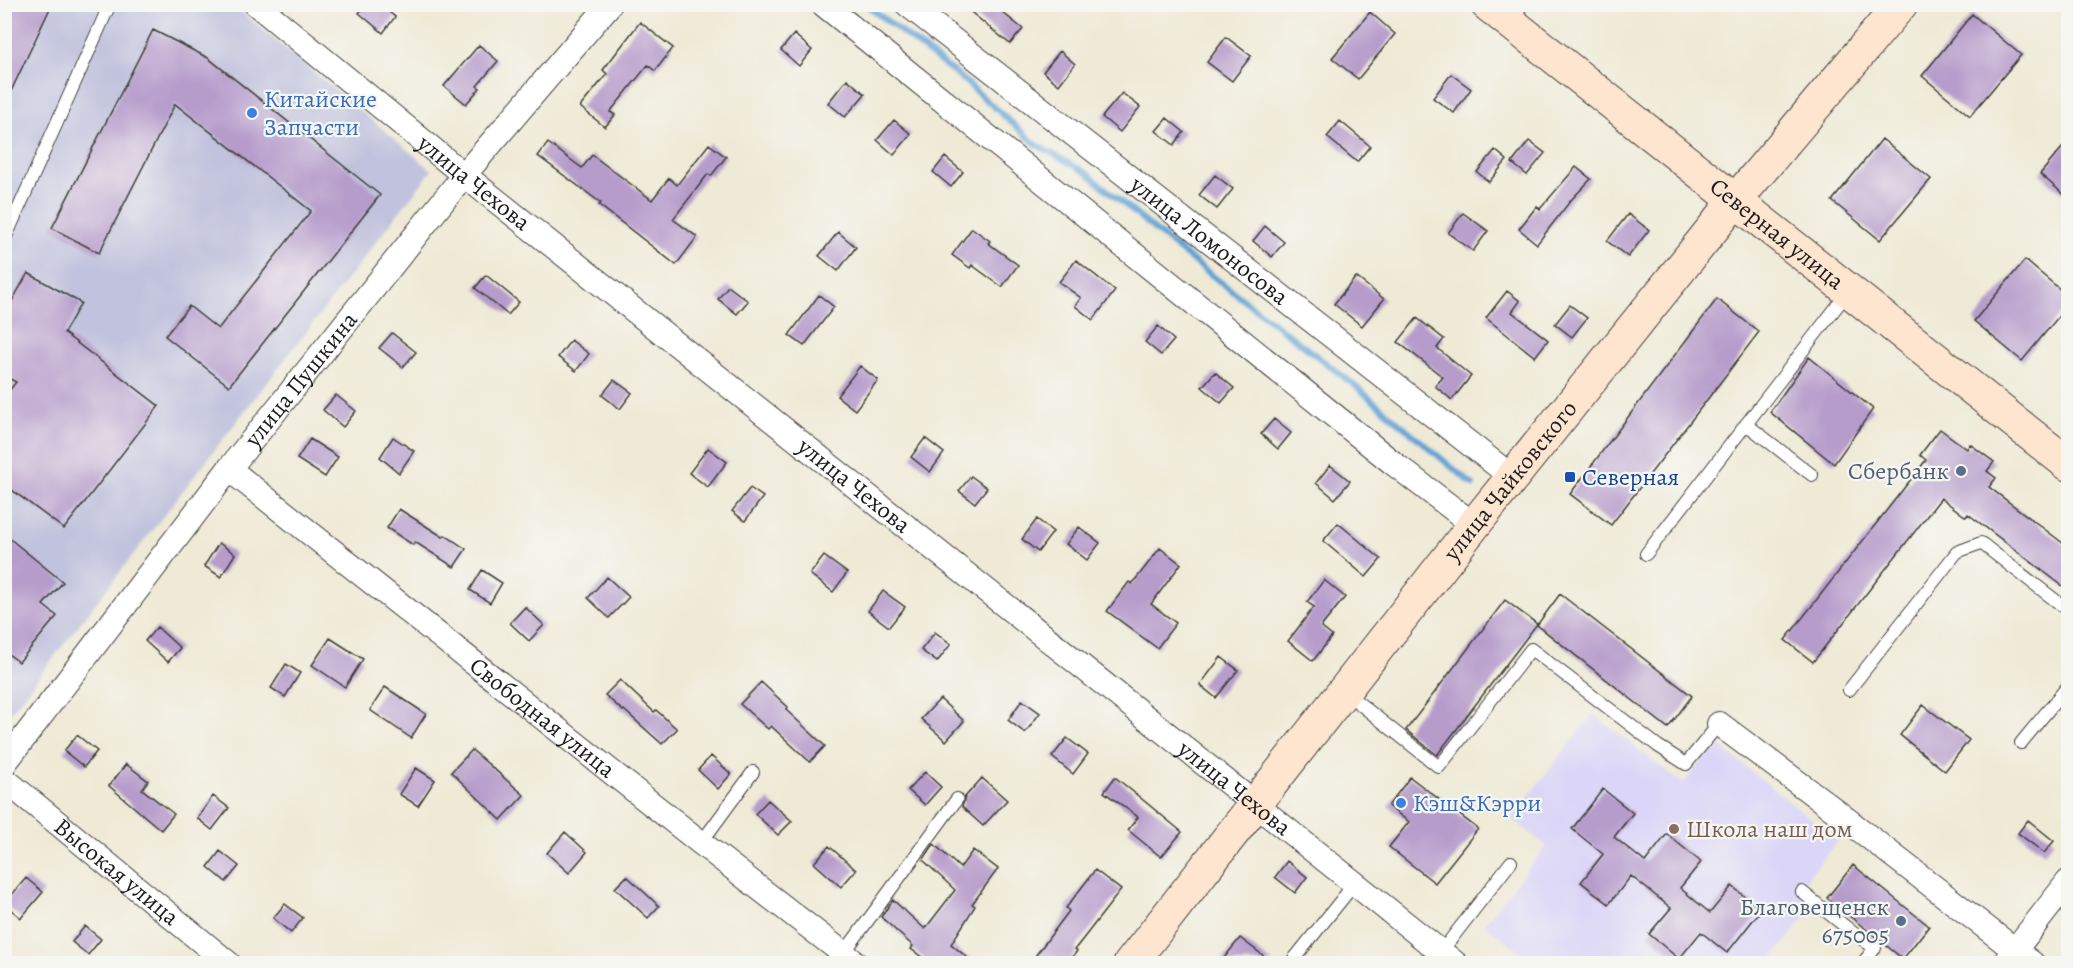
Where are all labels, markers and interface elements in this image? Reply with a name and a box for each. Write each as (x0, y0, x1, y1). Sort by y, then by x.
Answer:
place label: Китайские Запчасти (264, 83, 377, 143)
marker: Китайские Запчасти (245, 106, 259, 120)
street label: улица Чехова (410, 127, 537, 238)
street label: улица Ломоносова (1123, 168, 1295, 312)
street label: Северная улица (1703, 170, 1851, 297)
street label: улица Пушкина (236, 305, 365, 454)
street label: улица Чайковского (1435, 394, 1584, 568)
street label: улица Чехова (790, 430, 918, 540)
place label: Сбербанк (1848, 455, 1949, 487)
place label: Северная (1582, 461, 1679, 493)
marker: Сбербанк (1954, 464, 1968, 478)
marker: Северная (1563, 470, 1577, 484)
street label: Свободная улица (463, 650, 622, 785)
street label: улица Чехова (1171, 732, 1298, 843)
place label: Кэш&Кэрри (1413, 787, 1541, 819)
marker: Кэш&Кэрри (1394, 796, 1408, 810)
street label: Высокая улица (47, 811, 186, 933)
place label: Школа наш дом (1686, 813, 1853, 845)
marker: Школа наш дом (1667, 822, 1681, 836)
place label: Благовещенск 675005 (1740, 891, 1889, 951)
marker: Благовещенск 675005 (1894, 914, 1908, 928)

